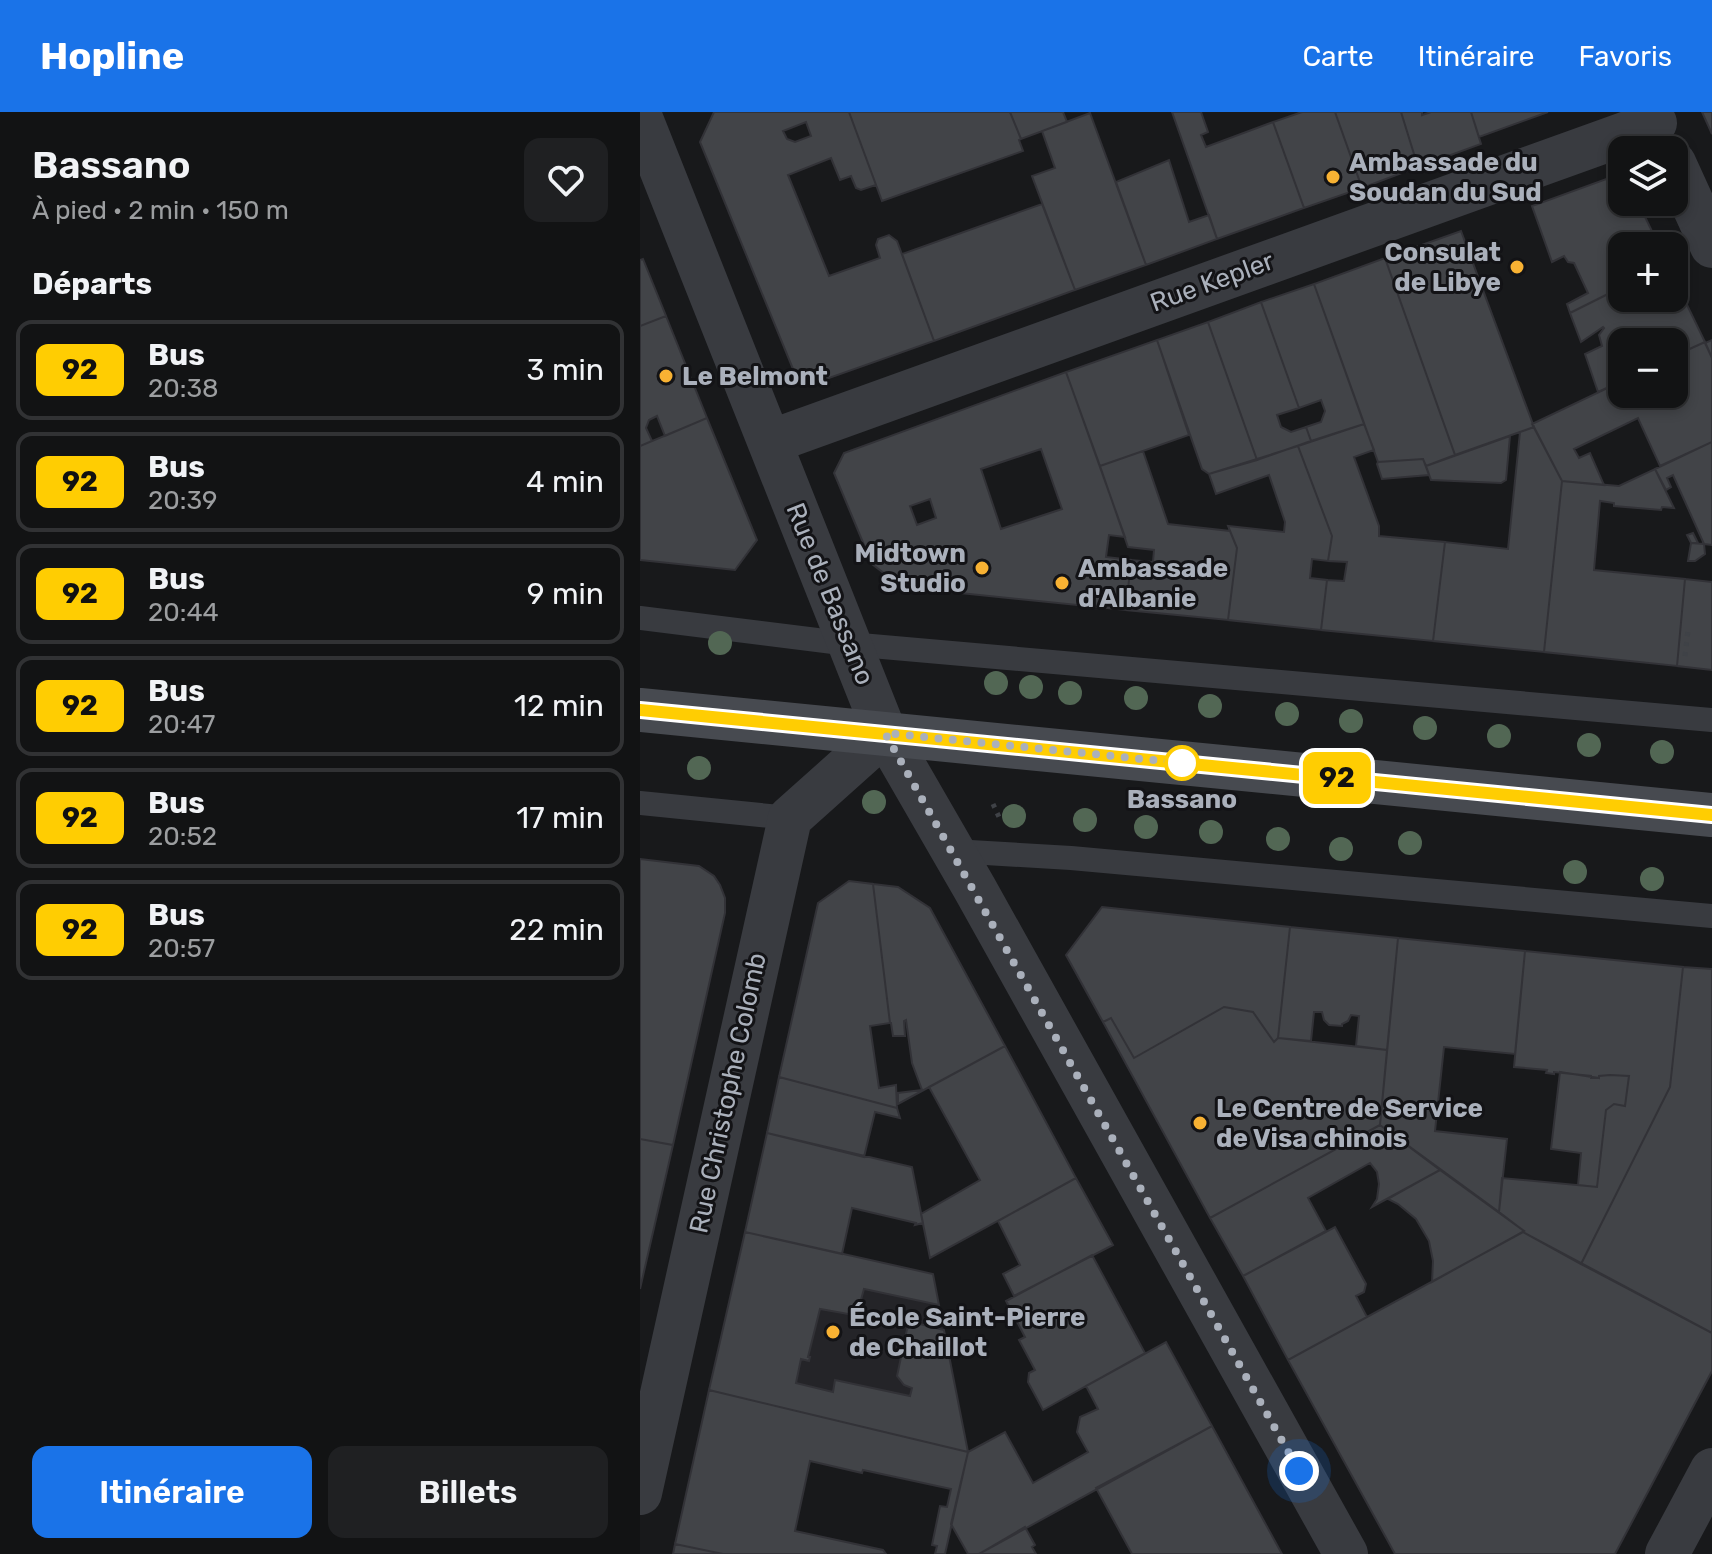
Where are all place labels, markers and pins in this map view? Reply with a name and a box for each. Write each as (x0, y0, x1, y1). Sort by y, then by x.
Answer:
place label: Ambassade du Soudan du Sud (1349, 147, 1542, 208)
marker: Ambassade du Soudan du Sud (1324, 168, 1342, 186)
place label: Consulat de Libye (1384, 237, 1501, 298)
marker: Consulat de Libye (1508, 258, 1526, 276)
place label: Le Belmont (682, 361, 828, 392)
marker: Le Belmont (657, 367, 675, 385)
place label: Midtown Studio (854, 538, 966, 599)
place label: Ambassade d'Albanie (1078, 553, 1228, 614)
marker: Midtown Studio (973, 559, 991, 577)
marker: Ambassade d'Albanie (1053, 574, 1071, 592)
marker: Bassano (1165, 746, 1199, 780)
place label: Bassano (1127, 784, 1237, 815)
place label: Le Centre de Service de Visa chinois (1216, 1093, 1483, 1154)
marker: Le Centre de Service de Visa chinois (1191, 1114, 1209, 1132)
place label: École Saint-Pierre de Chaillot (849, 1302, 1086, 1363)
marker: École Saint-Pierre de Chaillot (824, 1323, 842, 1341)

